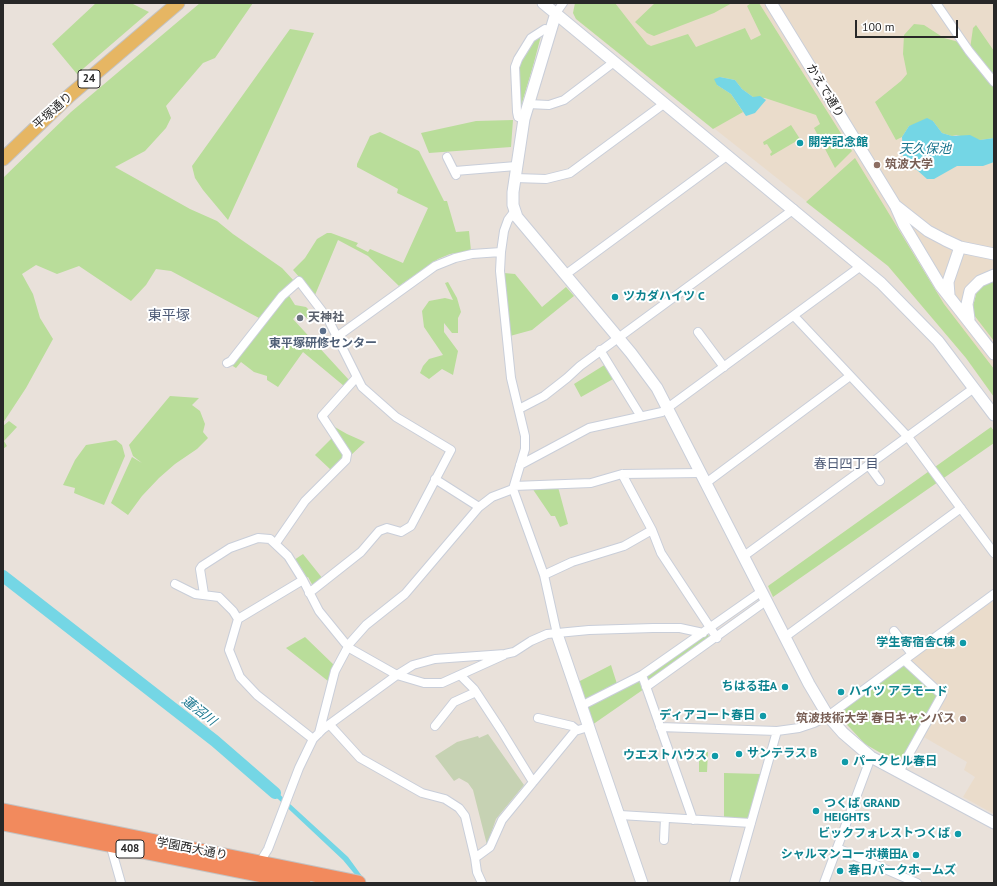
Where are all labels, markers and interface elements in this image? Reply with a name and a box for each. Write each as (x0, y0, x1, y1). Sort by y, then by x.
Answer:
scale bar (857, 12, 960, 38)
text: 100 m (862, 19, 895, 34)
street label: かえで通り (803, 62, 847, 120)
road number: 24 (78, 70, 100, 88)
street label: 平塚通り (30, 90, 76, 132)
place label: 開学記念館 (808, 136, 868, 150)
marker: 開学記念館 (795, 138, 805, 148)
water label: 天久保池 (899, 141, 951, 157)
place label: 筑波大学 (885, 158, 933, 172)
marker: 筑波大学 (872, 160, 882, 170)
place label: ツカダハイツ C (623, 290, 705, 304)
marker: ツカダハイツ C (610, 292, 620, 302)
district label: 東平塚 (148, 308, 190, 324)
place label: 天神社 (308, 311, 344, 325)
marker: 天神社 (295, 313, 305, 323)
marker: 東平塚研修センター (318, 326, 328, 336)
place label: 東平塚研修センター (269, 337, 377, 351)
district label: 春日四丁目 (814, 456, 878, 472)
place label: 学生寄宿舎C棟 (876, 636, 955, 650)
marker: 学生寄宿舎C棟 (958, 638, 968, 648)
place label: ちはる荘A (722, 680, 777, 694)
marker: ちはる荘A (780, 682, 790, 692)
place label: ハイツ アラモード (849, 685, 948, 699)
marker: ハイツ アラモード (836, 687, 846, 697)
water label: 蓮沼川 (179, 693, 219, 729)
place label: ディアコート春日 (659, 709, 755, 723)
marker: ディアコート春日 (758, 711, 768, 721)
place label: 筑波技術大学 春日キャンパス (796, 712, 955, 726)
marker: 筑波技術大学 春日キャンパス (958, 714, 968, 724)
place label: サンテラス B (747, 747, 817, 761)
place label: ウエストハウス (623, 749, 707, 763)
marker: サンテラス B (734, 749, 744, 759)
marker: ウエストハウス (710, 751, 720, 761)
place label: パークヒル春日 (853, 755, 937, 769)
marker: パークヒル春日 (840, 757, 850, 767)
place label: つくば GRAND HEIGHTS (824, 797, 900, 825)
marker: つくば GRAND HEIGHTS (811, 806, 821, 816)
place label: ビックフォレストつくば (818, 827, 950, 841)
marker: ビックフォレストつくば (953, 829, 963, 839)
street label: 学園西大通り (155, 835, 229, 863)
road number: 408 (116, 840, 144, 858)
place label: シャルマンコーポ横田A (781, 848, 908, 862)
marker: シャルマンコーポ横田A (911, 850, 921, 860)
place label: 春日パークホームズ (848, 864, 956, 878)
marker: 春日パークホームズ (835, 866, 845, 876)

